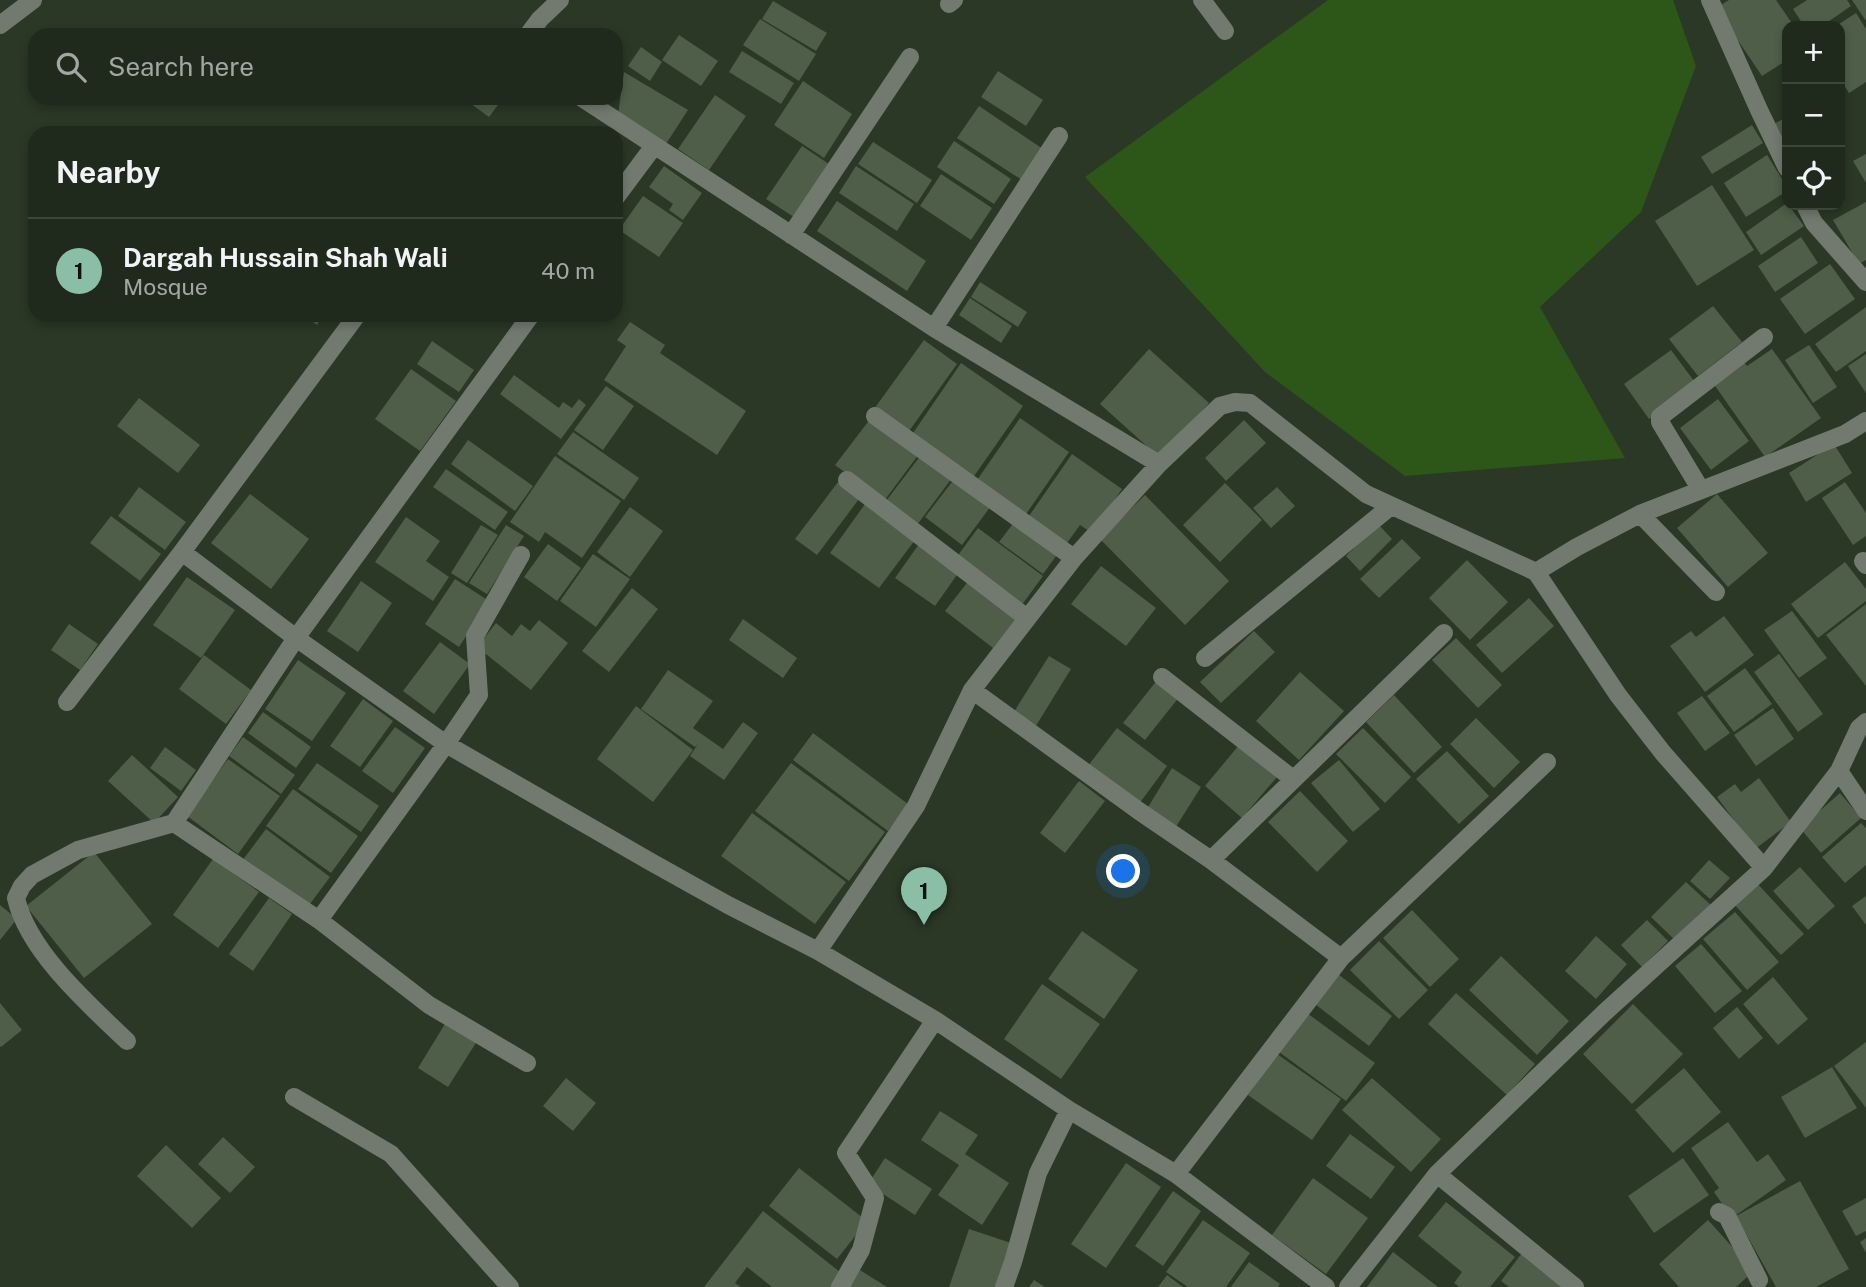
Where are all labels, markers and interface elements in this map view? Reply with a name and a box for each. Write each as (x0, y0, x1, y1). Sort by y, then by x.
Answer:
map controls (1782, 21, 1845, 210)
button: + (1782, 21, 1845, 84)
search box (28, 28, 623, 105)
icon: search (52, 48, 90, 86)
text: Search here (108, 51, 254, 82)
button: − (1782, 84, 1845, 147)
button: locate (1782, 147, 1845, 210)
text: Nearby (56, 154, 160, 190)
text: Dargah Hussain Shah Wali (123, 242, 448, 273)
text: 1 (74, 257, 84, 284)
text: 40 m (541, 257, 595, 284)
text: Mosque (123, 273, 208, 300)
your location (1106, 854, 1140, 888)
pin: 1 (901, 867, 947, 925)

